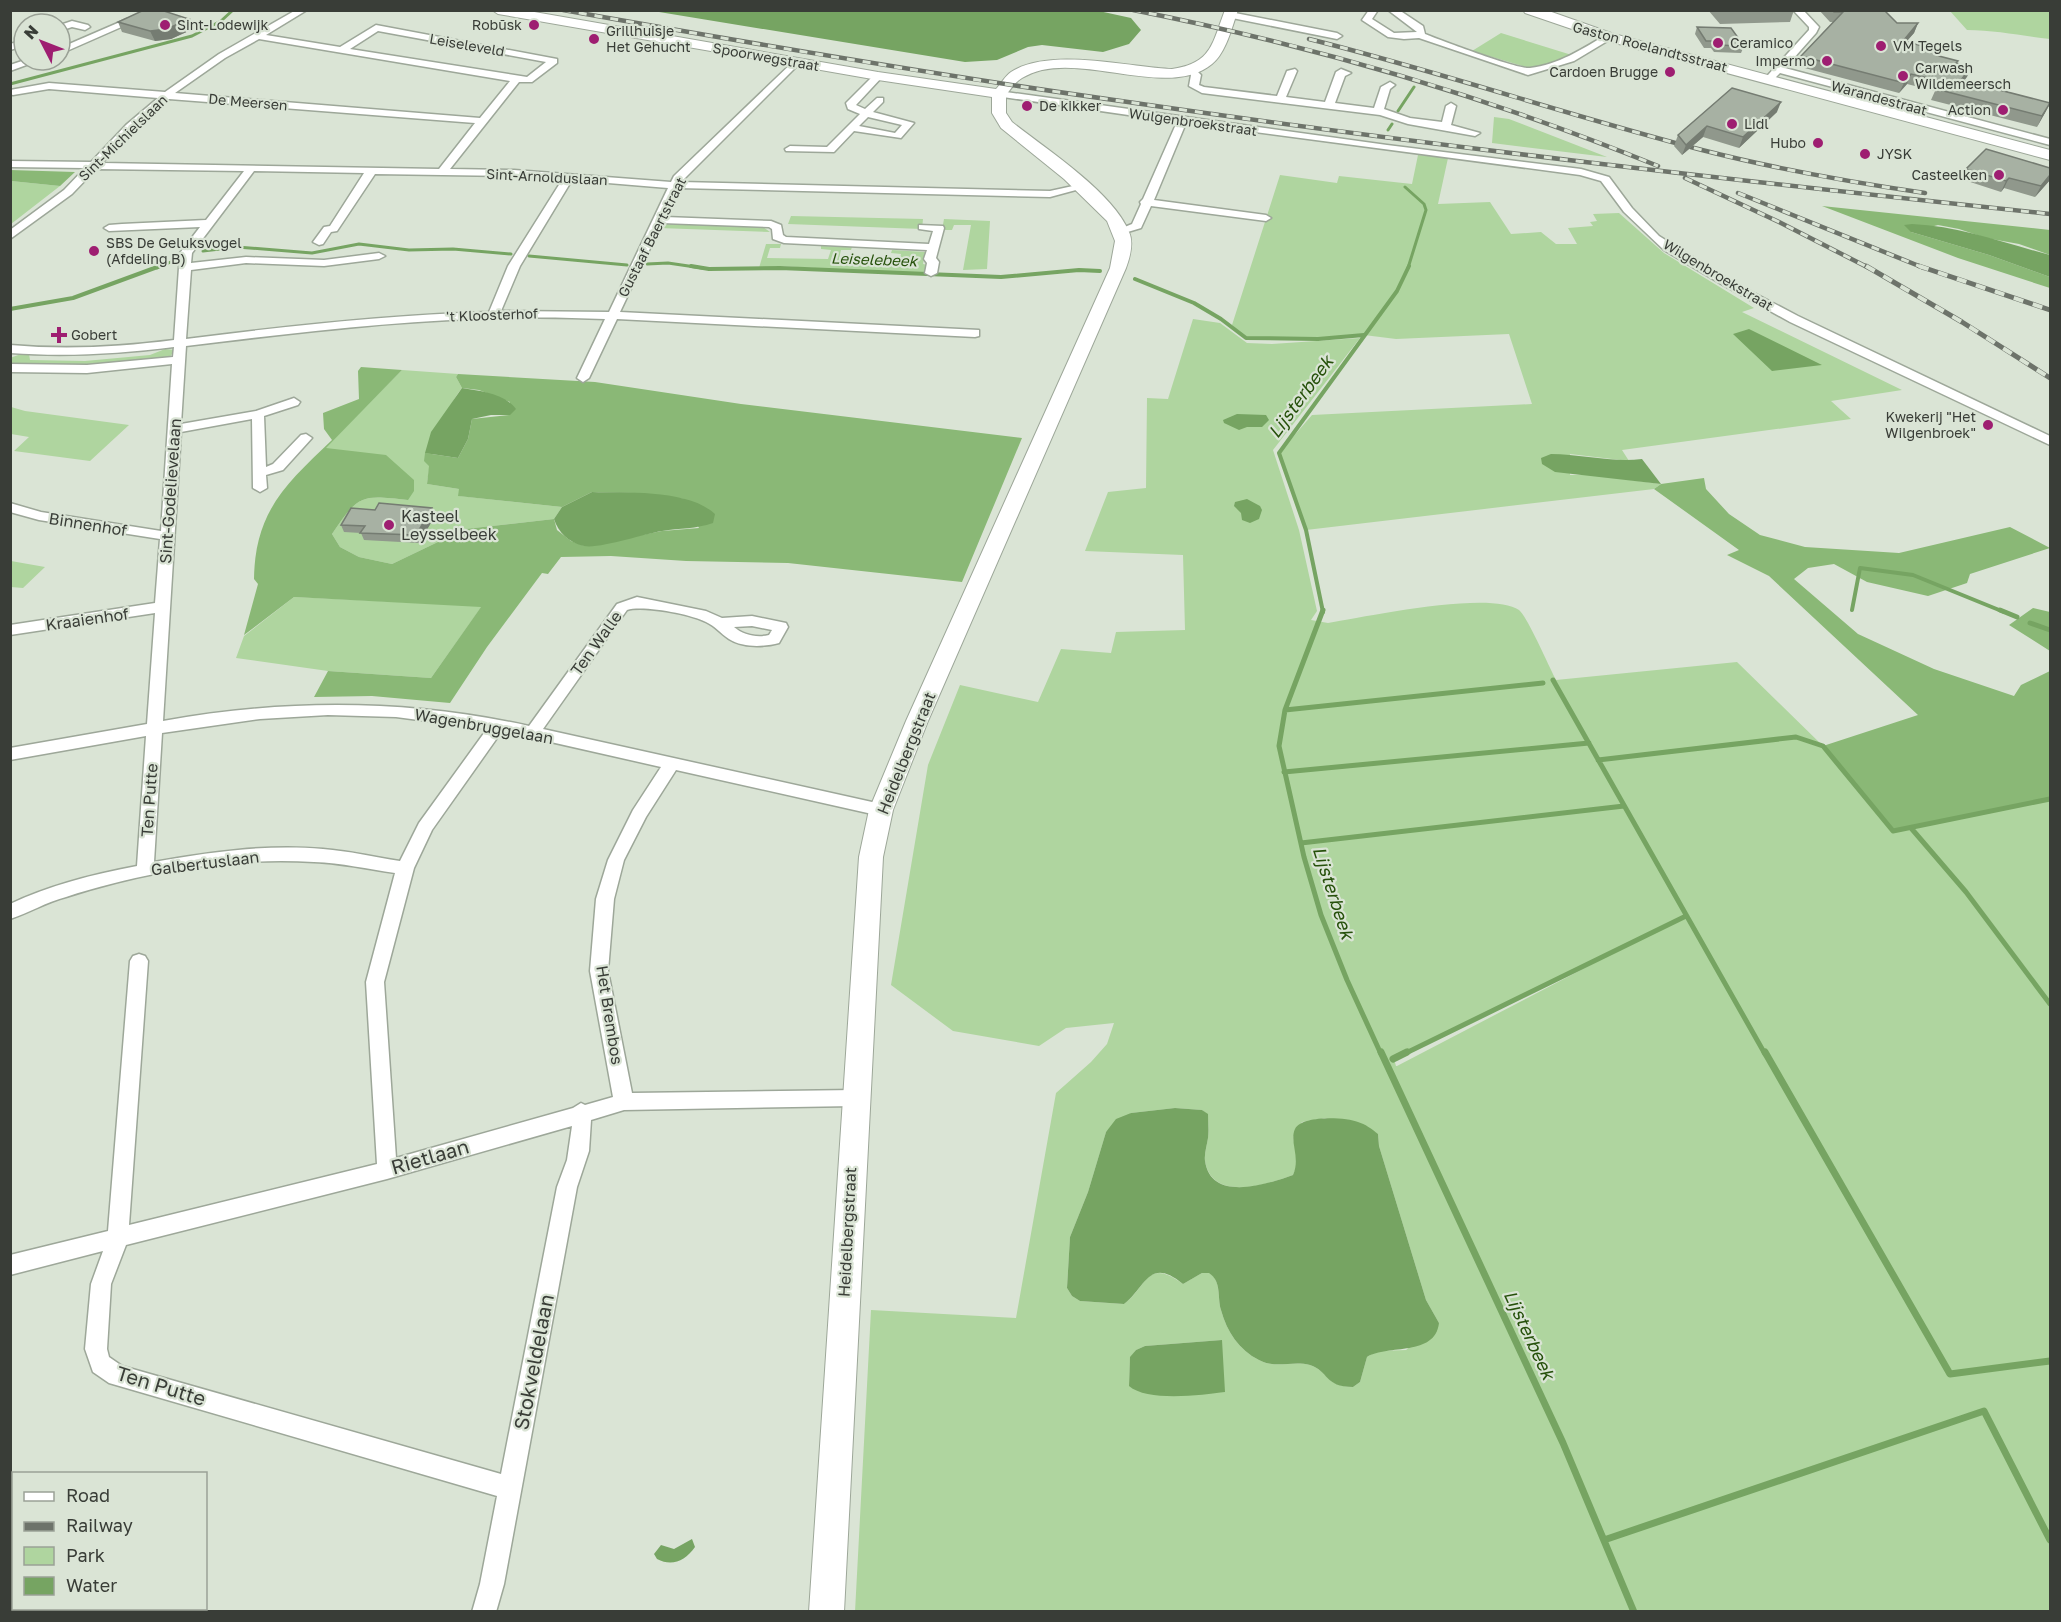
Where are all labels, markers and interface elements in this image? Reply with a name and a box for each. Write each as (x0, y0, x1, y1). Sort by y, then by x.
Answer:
north arrow (12, 12, 72, 72)
place label: Sint-Lodewijk (177, 16, 268, 33)
place label: Robūsk (472, 16, 522, 33)
marker: Sint-Lodewijk (158, 18, 172, 32)
marker: Robūsk (527, 18, 541, 32)
street label: Gaston Roelandtsstraat (1571, 18, 1729, 75)
text: N (19, 21, 42, 43)
place label: Grillhuisje Het Gehucht (606, 22, 691, 55)
street label: Leiseleveld (428, 30, 506, 59)
marker: Grillhuisje Het Gehucht (587, 32, 601, 46)
place label: Ceramico (1730, 34, 1793, 51)
marker: Ceramico (1711, 36, 1725, 50)
place label: VM Tegels (1893, 37, 1962, 54)
street label: Spoorwegstraat (712, 39, 821, 74)
marker: VM Tegels (1874, 39, 1888, 53)
place label: Impermo (1755, 52, 1815, 69)
marker: Impermo (1820, 54, 1834, 68)
place label: Carwash Wildemeersch (1915, 59, 2011, 92)
place label: Cardoen Brugge (1549, 63, 1658, 80)
marker: Cardoen Brugge (1663, 65, 1677, 79)
marker: Carwash Wildemeersch (1896, 69, 1910, 83)
street label: Warandestraat (1829, 76, 1929, 119)
street label: De Meersen (208, 90, 288, 113)
street label: Sint-Michielslaan (75, 91, 170, 184)
place label: De kikker (1039, 97, 1102, 114)
marker: De kikker (1020, 99, 1034, 113)
place label: Action (1948, 101, 1991, 118)
marker: Action (1996, 103, 2010, 117)
street label: Wulgenbroekstraat (1128, 104, 1258, 139)
place label: Lidl (1744, 115, 1769, 132)
marker: Lidl (1725, 117, 1739, 131)
place label: Hubo (1770, 134, 1806, 151)
marker: Hubo (1811, 136, 1825, 150)
place label: JYSK (1877, 145, 1912, 162)
marker: JYSK (1858, 147, 1872, 161)
street label: Sint-Arnolduslaan (486, 165, 608, 188)
place label: Casteelken (1911, 166, 1987, 183)
marker: Casteelken (1992, 168, 2006, 182)
street label: Gustaaf Baertstraat (614, 174, 689, 300)
place label: SBS De Geluksvogel (Afdeling B) (106, 234, 242, 267)
street label: Wilgenbroekstraat (1660, 235, 1776, 314)
marker: SBS De Geluksvogel (Afdeling B) (87, 244, 101, 258)
water label: Leiselebeek (831, 249, 919, 270)
street label: 't Kloosterhof (446, 304, 538, 325)
place label: Gobert (71, 326, 117, 343)
marker: Gobert (52, 328, 66, 342)
water label: Lijsterbeek (1263, 350, 1338, 442)
place label: Kwekerij "Het Wilgenbroek" (1885, 408, 1976, 441)
street label: Sint-Godelievelaan (155, 418, 185, 564)
marker: Kwekerij "Het Wilgenbroek" (1981, 418, 1995, 432)
place label: Kasteel Leysselbeek (401, 506, 497, 544)
street label: Binnenhof (47, 508, 129, 540)
marker: Kasteel Leysselbeek (382, 518, 396, 532)
street label: Kraaienhof (44, 603, 130, 635)
street label: Ten Walle (566, 607, 626, 679)
street label: Heidelbergstraat (872, 689, 940, 817)
street label: Wagenbruggelaan (413, 704, 555, 748)
street label: Ten Putte (136, 763, 162, 837)
water label: Lijsterbeek (1309, 844, 1360, 944)
street label: Galbertuslaan (150, 846, 260, 880)
street label: Het Brembos (592, 964, 628, 1066)
street label: Rietlaan (388, 1133, 471, 1179)
street label: Heidelbergstraat (834, 1166, 860, 1298)
water label: Lijsterbeek (1500, 1286, 1561, 1384)
street label: Stokveldelaan (508, 1292, 558, 1432)
street label: Ten Putte (114, 1360, 209, 1410)
legend (12, 1472, 207, 1610)
text: Road (66, 1484, 110, 1506)
text: Railway (66, 1514, 133, 1536)
text: Park (66, 1544, 105, 1566)
text: Water (66, 1574, 117, 1596)

